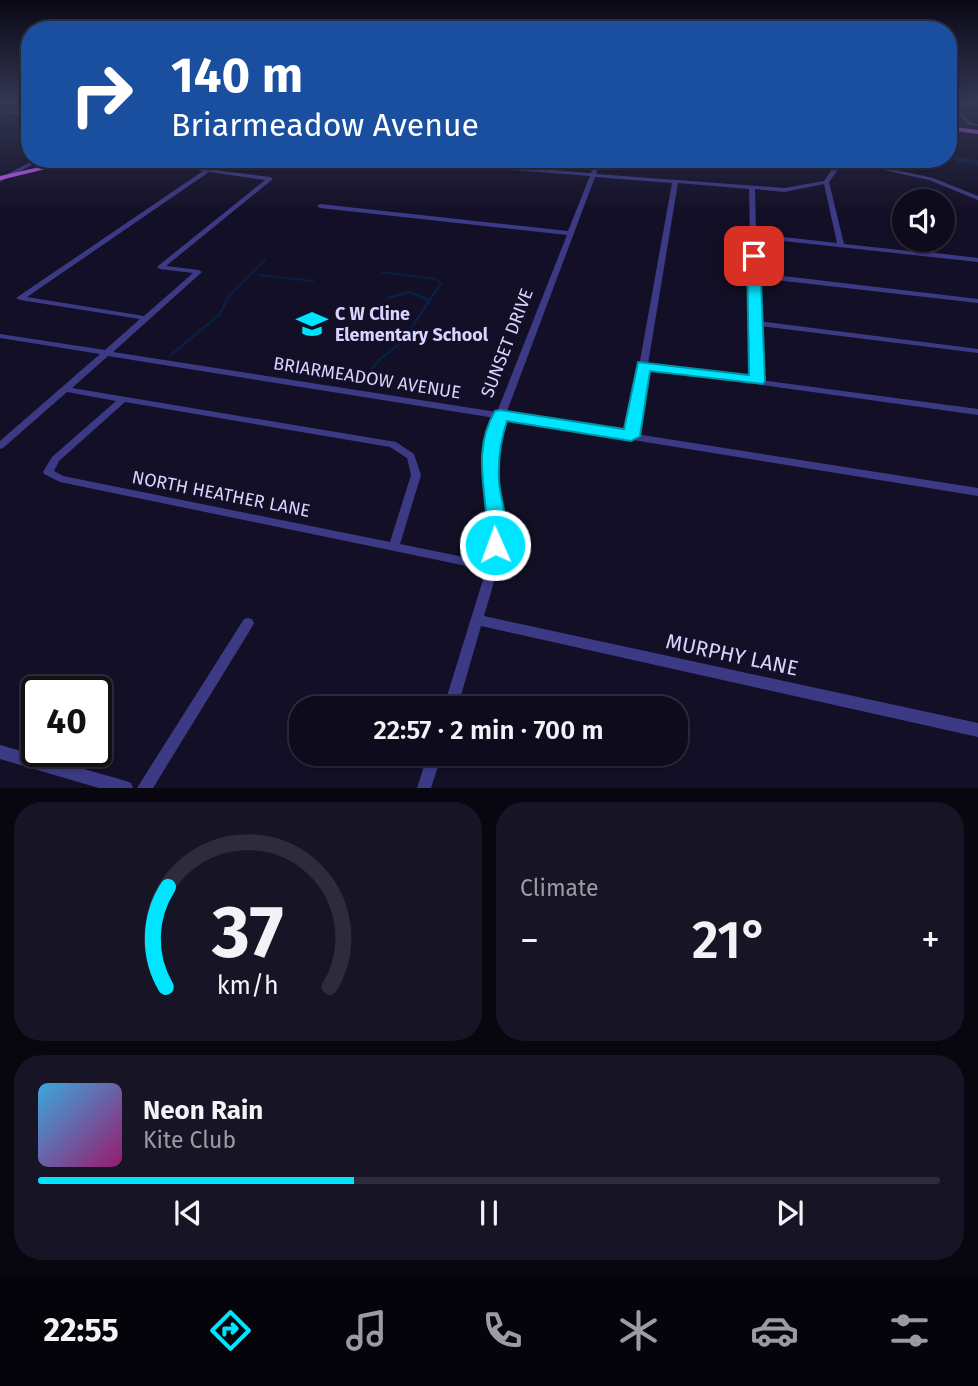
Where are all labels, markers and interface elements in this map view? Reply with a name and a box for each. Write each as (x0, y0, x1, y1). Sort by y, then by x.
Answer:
text: 140 m (171, 46, 303, 105)
icon: right (56, 49, 147, 140)
text: Briarmeadow Avenue (171, 106, 479, 144)
map controls (892, 189, 955, 252)
button: sound (892, 189, 955, 252)
pin (724, 226, 784, 286)
icon: arrive (735, 237, 773, 275)
street label: SUNSET DRIVE (476, 285, 538, 401)
place label: C W Cline Elementary School (335, 303, 489, 346)
school or university icon: C W Cline Elementary School (295, 307, 329, 341)
street label: BRIARMEADOW AVENUE (272, 352, 462, 404)
street label: NORTH HEATHER LANE (130, 466, 312, 522)
position arrow (458, 508, 532, 582)
street label: MURPHY LANE (663, 628, 801, 682)
speed limit sign: 40 (21, 676, 112, 767)
text: 22:57 · 2 min · 700 m (373, 715, 604, 746)
text: Climate (520, 874, 599, 902)
text: 37 (211, 890, 284, 977)
text: 21° (692, 909, 768, 972)
text: − (520, 917, 539, 963)
text: + (921, 917, 940, 963)
text: km/h (217, 971, 279, 1001)
text: Neon Rain (143, 1095, 263, 1126)
text: Kite Club (143, 1126, 236, 1154)
icon: previous (169, 1194, 207, 1232)
icon: pause (470, 1194, 508, 1232)
icon: next (771, 1194, 809, 1232)
icon: directions (206, 1306, 255, 1355)
icon: music (342, 1306, 391, 1355)
icon: phone (478, 1306, 527, 1355)
icon: climate (614, 1306, 663, 1355)
icon: car (750, 1306, 799, 1355)
icon: filters (885, 1306, 934, 1355)
text: 22:55 (43, 1311, 119, 1349)

